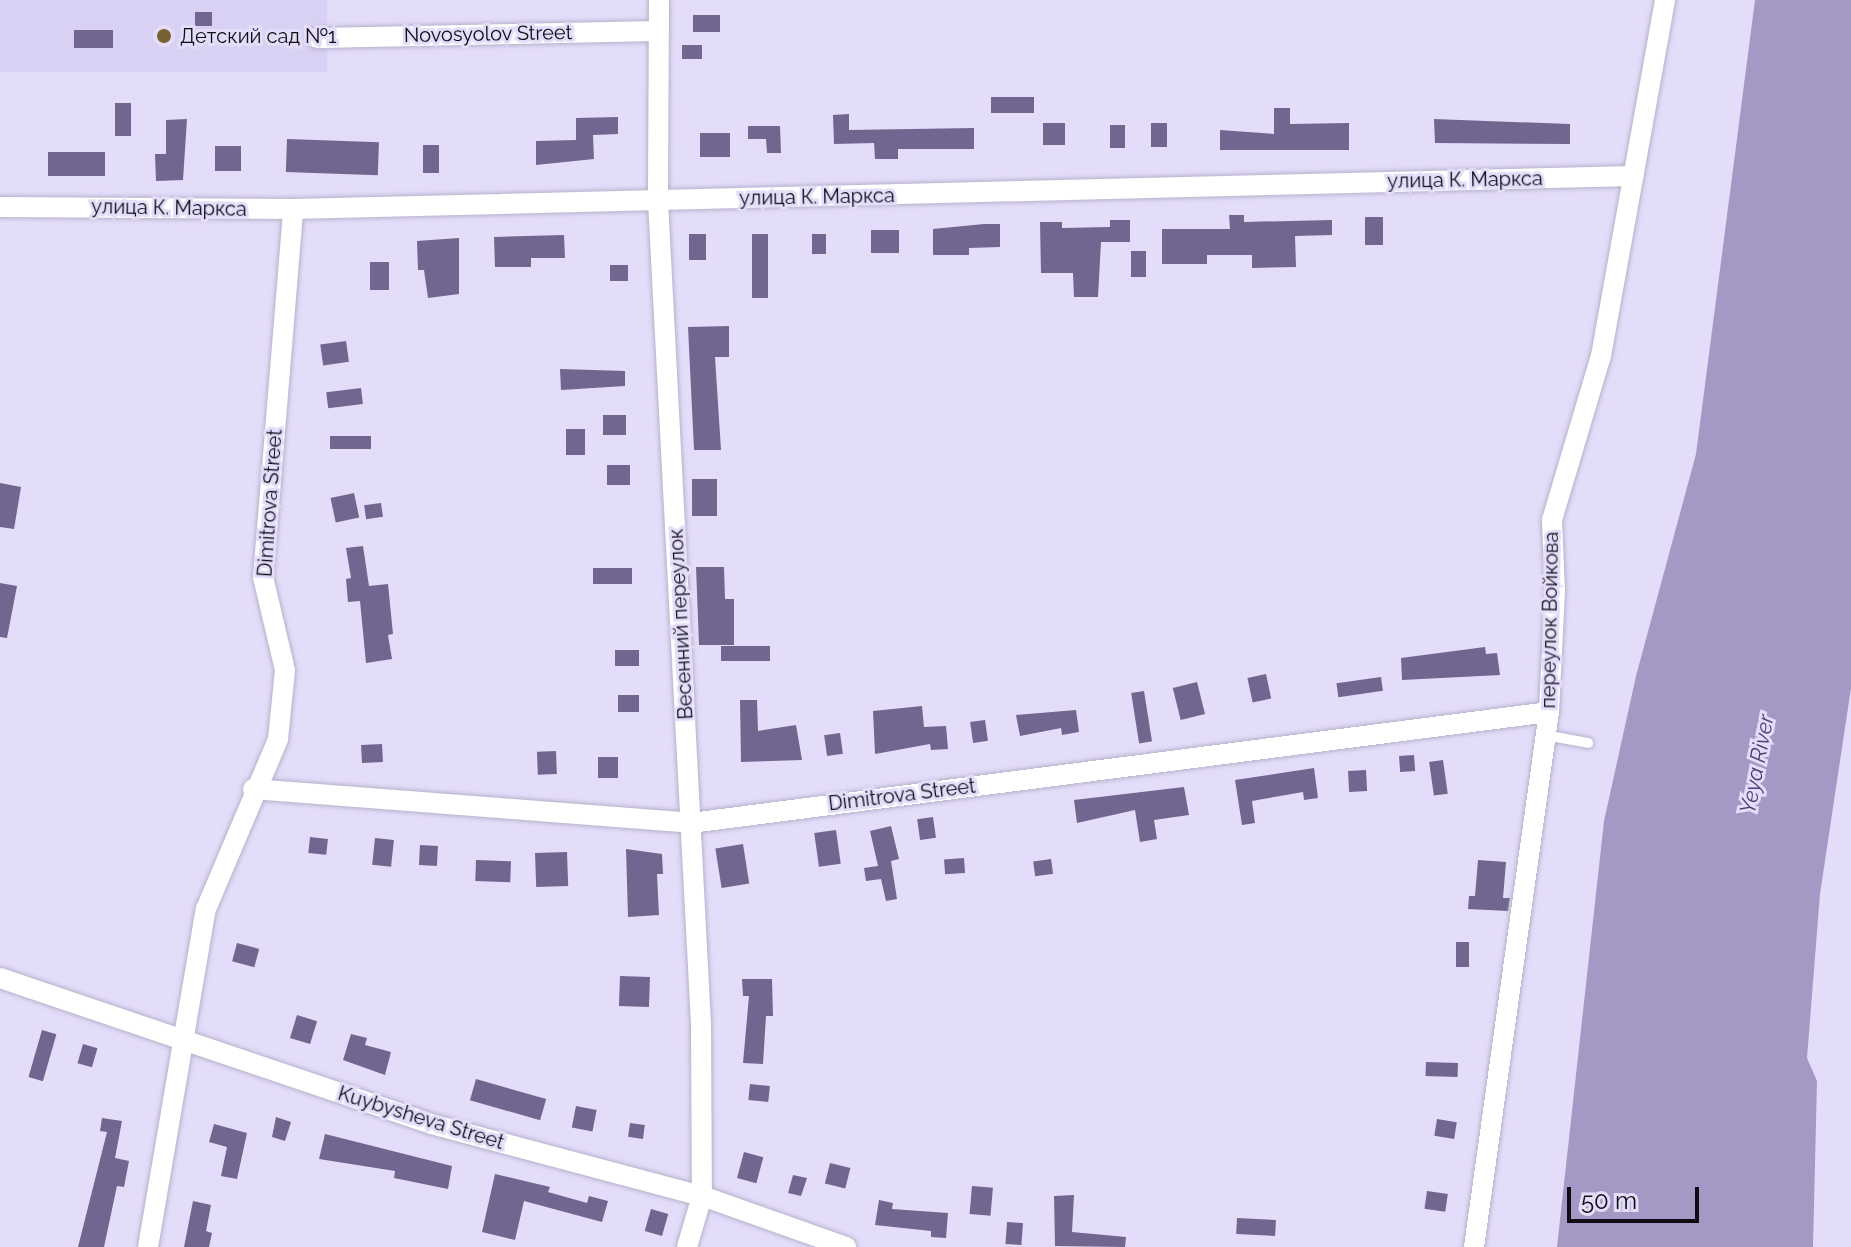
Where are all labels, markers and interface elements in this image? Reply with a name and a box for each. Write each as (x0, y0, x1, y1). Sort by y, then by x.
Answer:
street label: Novosyolov Street (403, 21, 573, 47)
place label: Детский сад №1 (180, 24, 336, 48)
marker: Детский сад №1 (155, 27, 173, 45)
street label: улица К. Маркса (1387, 167, 1543, 193)
street label: улица К. Маркса (739, 184, 895, 210)
street label: улица К. Маркса (91, 195, 247, 221)
street label: Dimitrova Street (253, 428, 287, 578)
street label: Весенний переулок (664, 528, 698, 720)
street label: переулок Войкова (1536, 531, 1564, 709)
water label: Yeya River (1734, 712, 1780, 816)
street label: Dimitrova Street (827, 774, 977, 816)
street label: Kuybysheva Street (335, 1081, 507, 1155)
scale bar (1571, 1171, 1703, 1221)
text: 50 m (1581, 1186, 1637, 1215)

